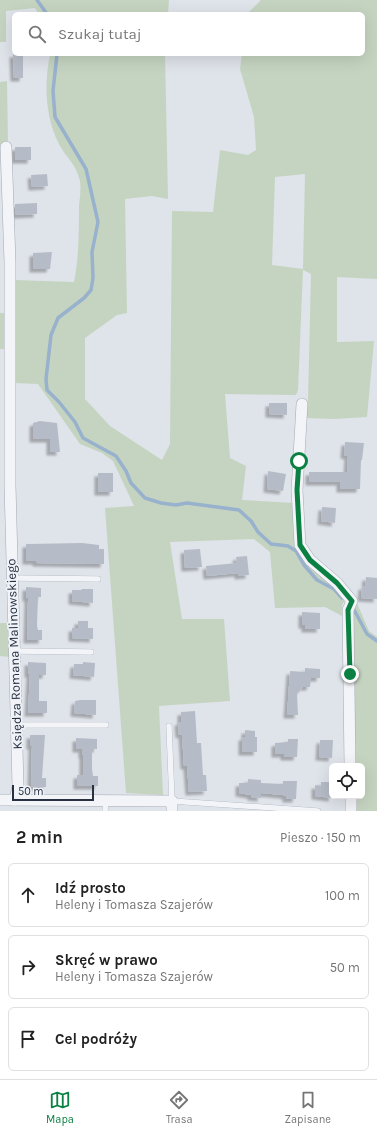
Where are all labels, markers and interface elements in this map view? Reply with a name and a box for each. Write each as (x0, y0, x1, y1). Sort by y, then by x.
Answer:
search box (12, 12, 365, 56)
icon: search (26, 23, 48, 45)
text: Szukaj tutaj (58, 25, 142, 43)
route start (290, 452, 308, 470)
street label: Księdza Romana Malinowskiego (3, 558, 25, 750)
route end (341, 665, 359, 683)
map controls (329, 763, 365, 799)
button: locate (329, 763, 365, 799)
scale bar (12, 783, 94, 802)
text: 50 m (18, 785, 44, 798)
text: 2 min (16, 827, 63, 847)
text: Pieszo · 150 m (280, 830, 361, 845)
text: Idź prosto (55, 879, 126, 897)
icon: ahead (17, 884, 39, 906)
text: 100 m (325, 888, 360, 903)
text: Heleny i Tomasza Szajerów (55, 897, 213, 912)
text: Skręć w prawo (55, 951, 158, 969)
icon: right (17, 956, 39, 978)
text: 50 m (330, 960, 360, 975)
text: Heleny i Tomasza Szajerów (55, 969, 213, 984)
icon: arrive (17, 1028, 39, 1050)
text: Cel podróży (55, 1030, 137, 1048)
tab: Mapa (46, 1089, 74, 1126)
tab: Trasa (166, 1089, 193, 1126)
tab: Zapisane (285, 1089, 331, 1126)

